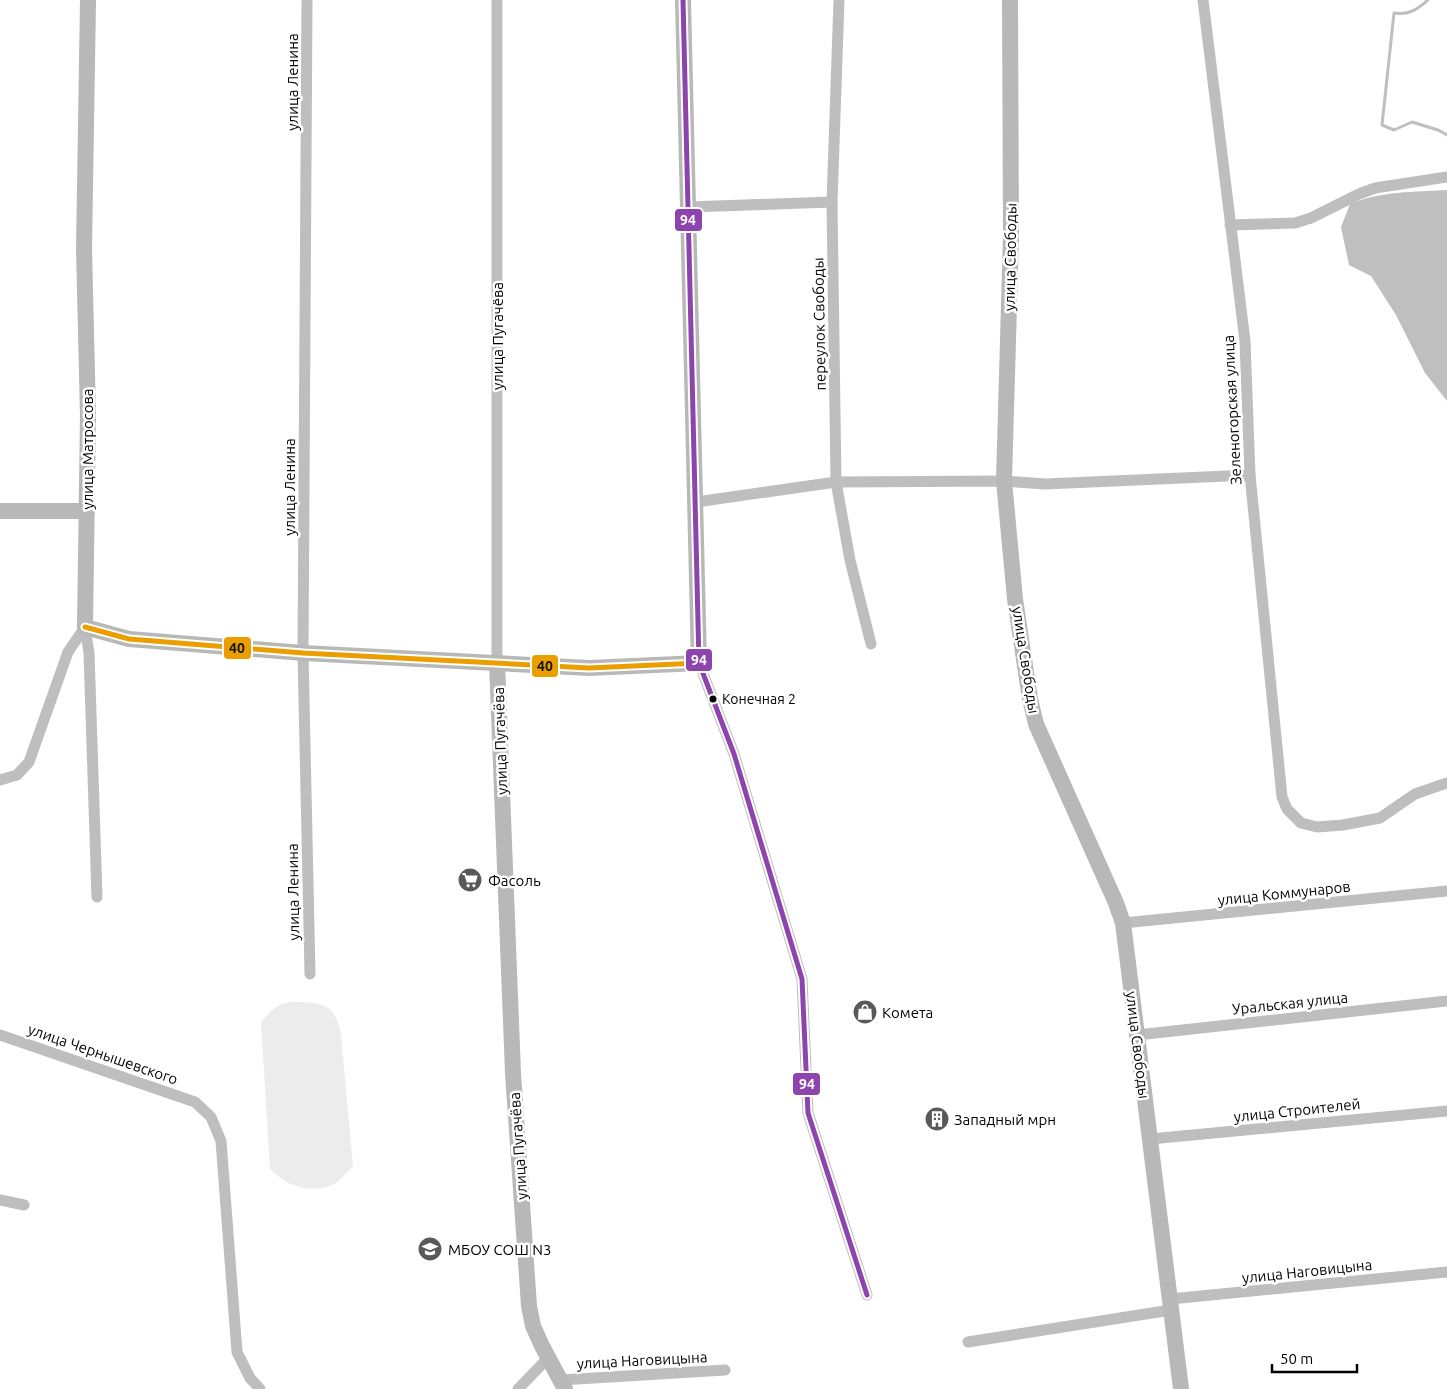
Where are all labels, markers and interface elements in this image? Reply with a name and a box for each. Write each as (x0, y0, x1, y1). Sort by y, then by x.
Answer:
street label: улица Ленина (284, 33, 301, 131)
street label: улица Свободы (1001, 203, 1019, 311)
line badge: 94 (674, 208, 703, 232)
text: 94 (680, 212, 696, 228)
street label: переулок Свободы (809, 257, 829, 391)
street label: улица Пугачёва (489, 282, 506, 390)
street label: Зеленогорская улица (1220, 335, 1244, 485)
street label: улица Матросова (79, 388, 96, 510)
street label: улица Ленина (281, 438, 298, 536)
street label: улица Свободы (1009, 605, 1043, 715)
line badge: 40 (223, 636, 252, 660)
text: 40 (229, 640, 245, 656)
line badge: 94 (685, 648, 713, 672)
text: 94 (691, 652, 707, 668)
line badge: 40 (531, 654, 559, 678)
text: 40 (537, 658, 553, 674)
street label: улица Пугачёва (490, 687, 510, 795)
place label: Конечная 2 (722, 691, 796, 707)
marker: Конечная 2 (708, 694, 718, 704)
street label: улица Ленина (284, 843, 302, 941)
supermarket icon: Фасоль (457, 867, 483, 893)
place label: Фасоль (488, 872, 541, 889)
street label: улица Коммунаров (1217, 878, 1351, 908)
street label: Уральская улица (1231, 988, 1349, 1018)
street label: улица Свободы (1123, 990, 1153, 1100)
shop icon: Комета (852, 999, 878, 1025)
place label: Комета (882, 1004, 933, 1021)
street label: улица Чернышевского (26, 1020, 180, 1088)
line badge: 94 (792, 1072, 821, 1096)
text: 94 (799, 1076, 815, 1092)
street label: улица Пугачёва (506, 1092, 530, 1200)
street label: улица Строителей (1233, 1095, 1361, 1125)
building icon: Западный мрн (924, 1106, 950, 1132)
place label: Западный мрн (954, 1111, 1056, 1128)
school or university icon: МБОУ СОШ N3 (417, 1236, 443, 1262)
place label: МБОУ СОШ N3 (448, 1241, 551, 1258)
street label: улица Наговицына (1241, 1256, 1373, 1286)
scale bar (1272, 1342, 1357, 1374)
street label: улица Наговицына (576, 1348, 708, 1372)
text: 50 m (1280, 1350, 1313, 1367)

